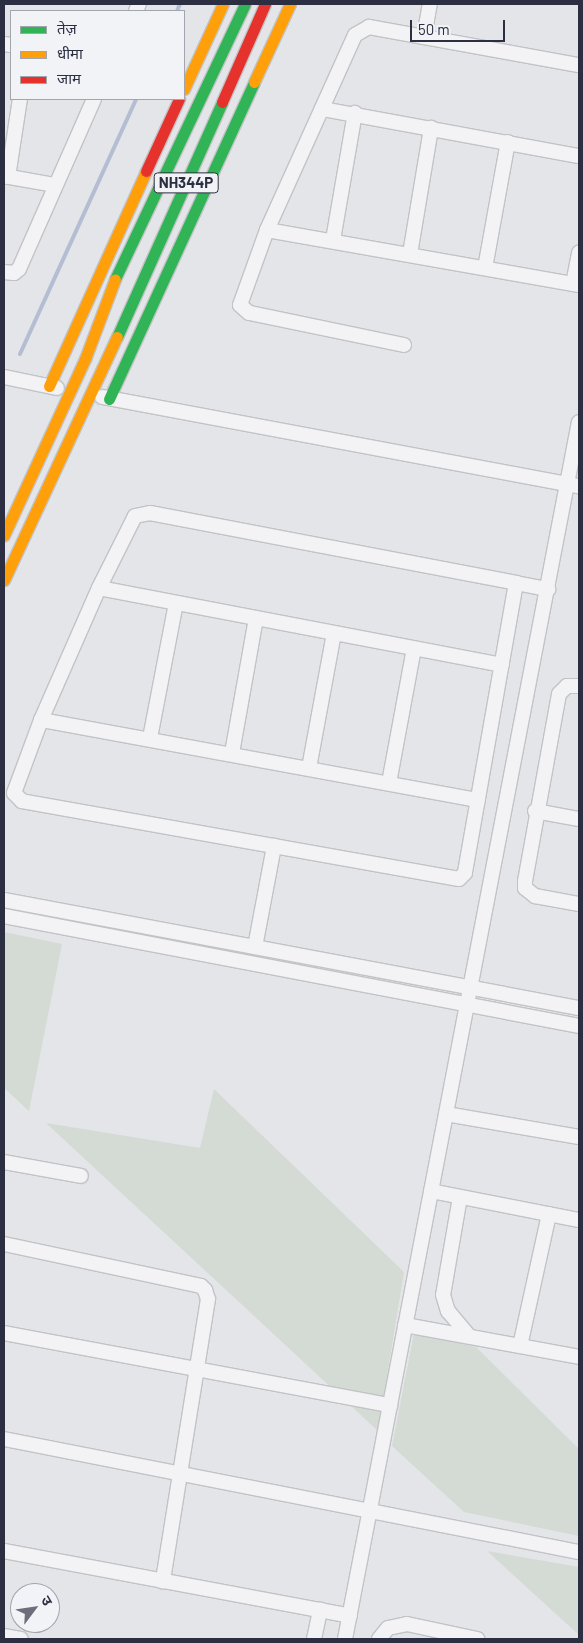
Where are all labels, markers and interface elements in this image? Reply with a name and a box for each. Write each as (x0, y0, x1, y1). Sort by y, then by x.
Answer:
legend (10, 10, 185, 100)
scale bar (413, 10, 508, 42)
text: तेज़ (57, 19, 77, 37)
text: 50 m (418, 20, 450, 38)
text: धीमा (57, 44, 83, 62)
text: जाम (57, 69, 81, 87)
road number: NH344P (154, 170, 218, 196)
north arrow (10, 1583, 60, 1633)
text: उ (38, 1593, 57, 1608)

